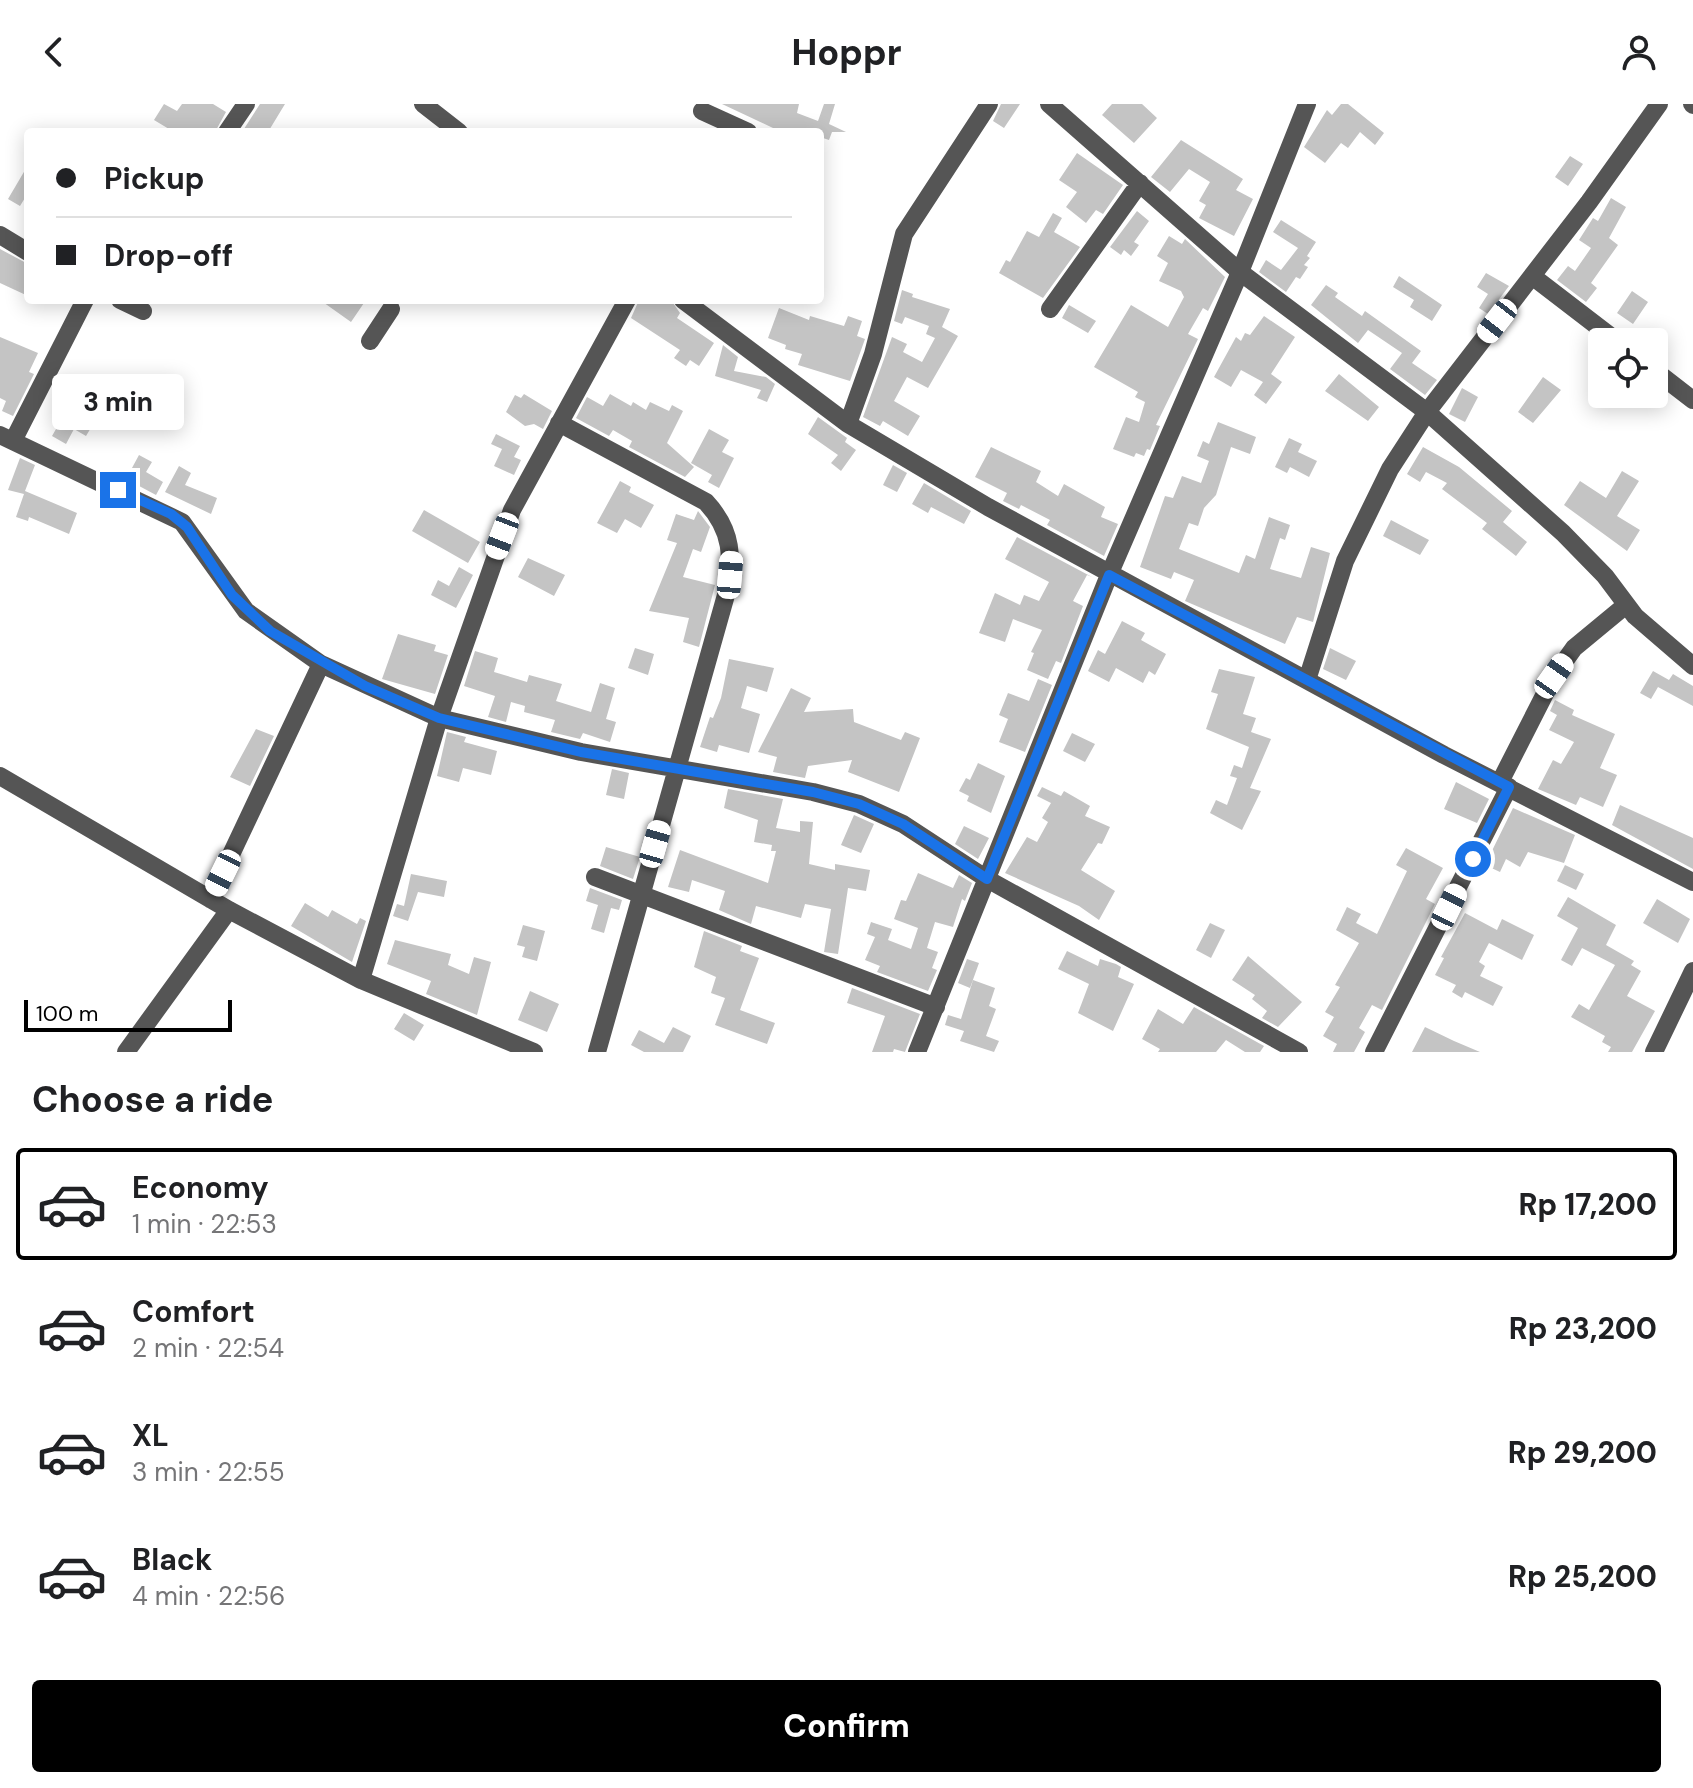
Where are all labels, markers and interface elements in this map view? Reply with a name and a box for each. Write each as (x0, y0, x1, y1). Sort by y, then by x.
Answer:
text: Hoppr (791, 29, 902, 76)
icon: back (32, 30, 76, 74)
icon: person (1617, 30, 1661, 74)
text: Pickup (104, 159, 204, 198)
text: Drop-off (104, 236, 233, 275)
car (1473, 295, 1521, 347)
map controls (1588, 328, 1668, 408)
button: locate (1588, 328, 1668, 408)
callout: 3 min (52, 374, 184, 430)
text: 3 min (83, 385, 153, 419)
route end (100, 472, 136, 508)
car (482, 509, 522, 563)
car (716, 550, 744, 600)
car (1530, 649, 1578, 703)
car (637, 818, 673, 870)
route start (1455, 841, 1491, 877)
car (202, 846, 244, 900)
car (1428, 880, 1470, 934)
scale bar (24, 996, 232, 1032)
text: 100 m (36, 999, 98, 1028)
text: Choose a ride (32, 1076, 273, 1123)
icon: car (36, 1168, 108, 1240)
text: Economy (132, 1168, 269, 1207)
text: Rp 17,200 (1518, 1185, 1657, 1224)
text: 1 min · 22:53 (132, 1207, 277, 1241)
icon: car (36, 1292, 108, 1364)
text: Comfort (132, 1292, 255, 1331)
text: Rp 23,200 (1509, 1309, 1657, 1348)
text: 2 min · 22:54 (132, 1331, 284, 1365)
icon: car (36, 1416, 108, 1488)
text: XL (132, 1416, 169, 1455)
text: Rp 29,200 (1508, 1433, 1657, 1472)
text: 3 min · 22:55 (132, 1455, 285, 1489)
icon: car (36, 1540, 108, 1612)
text: Black (132, 1540, 212, 1579)
text: Rp 25,200 (1508, 1557, 1657, 1596)
text: 4 min · 22:56 (132, 1579, 285, 1613)
button: Confirm (32, 1680, 1661, 1772)

